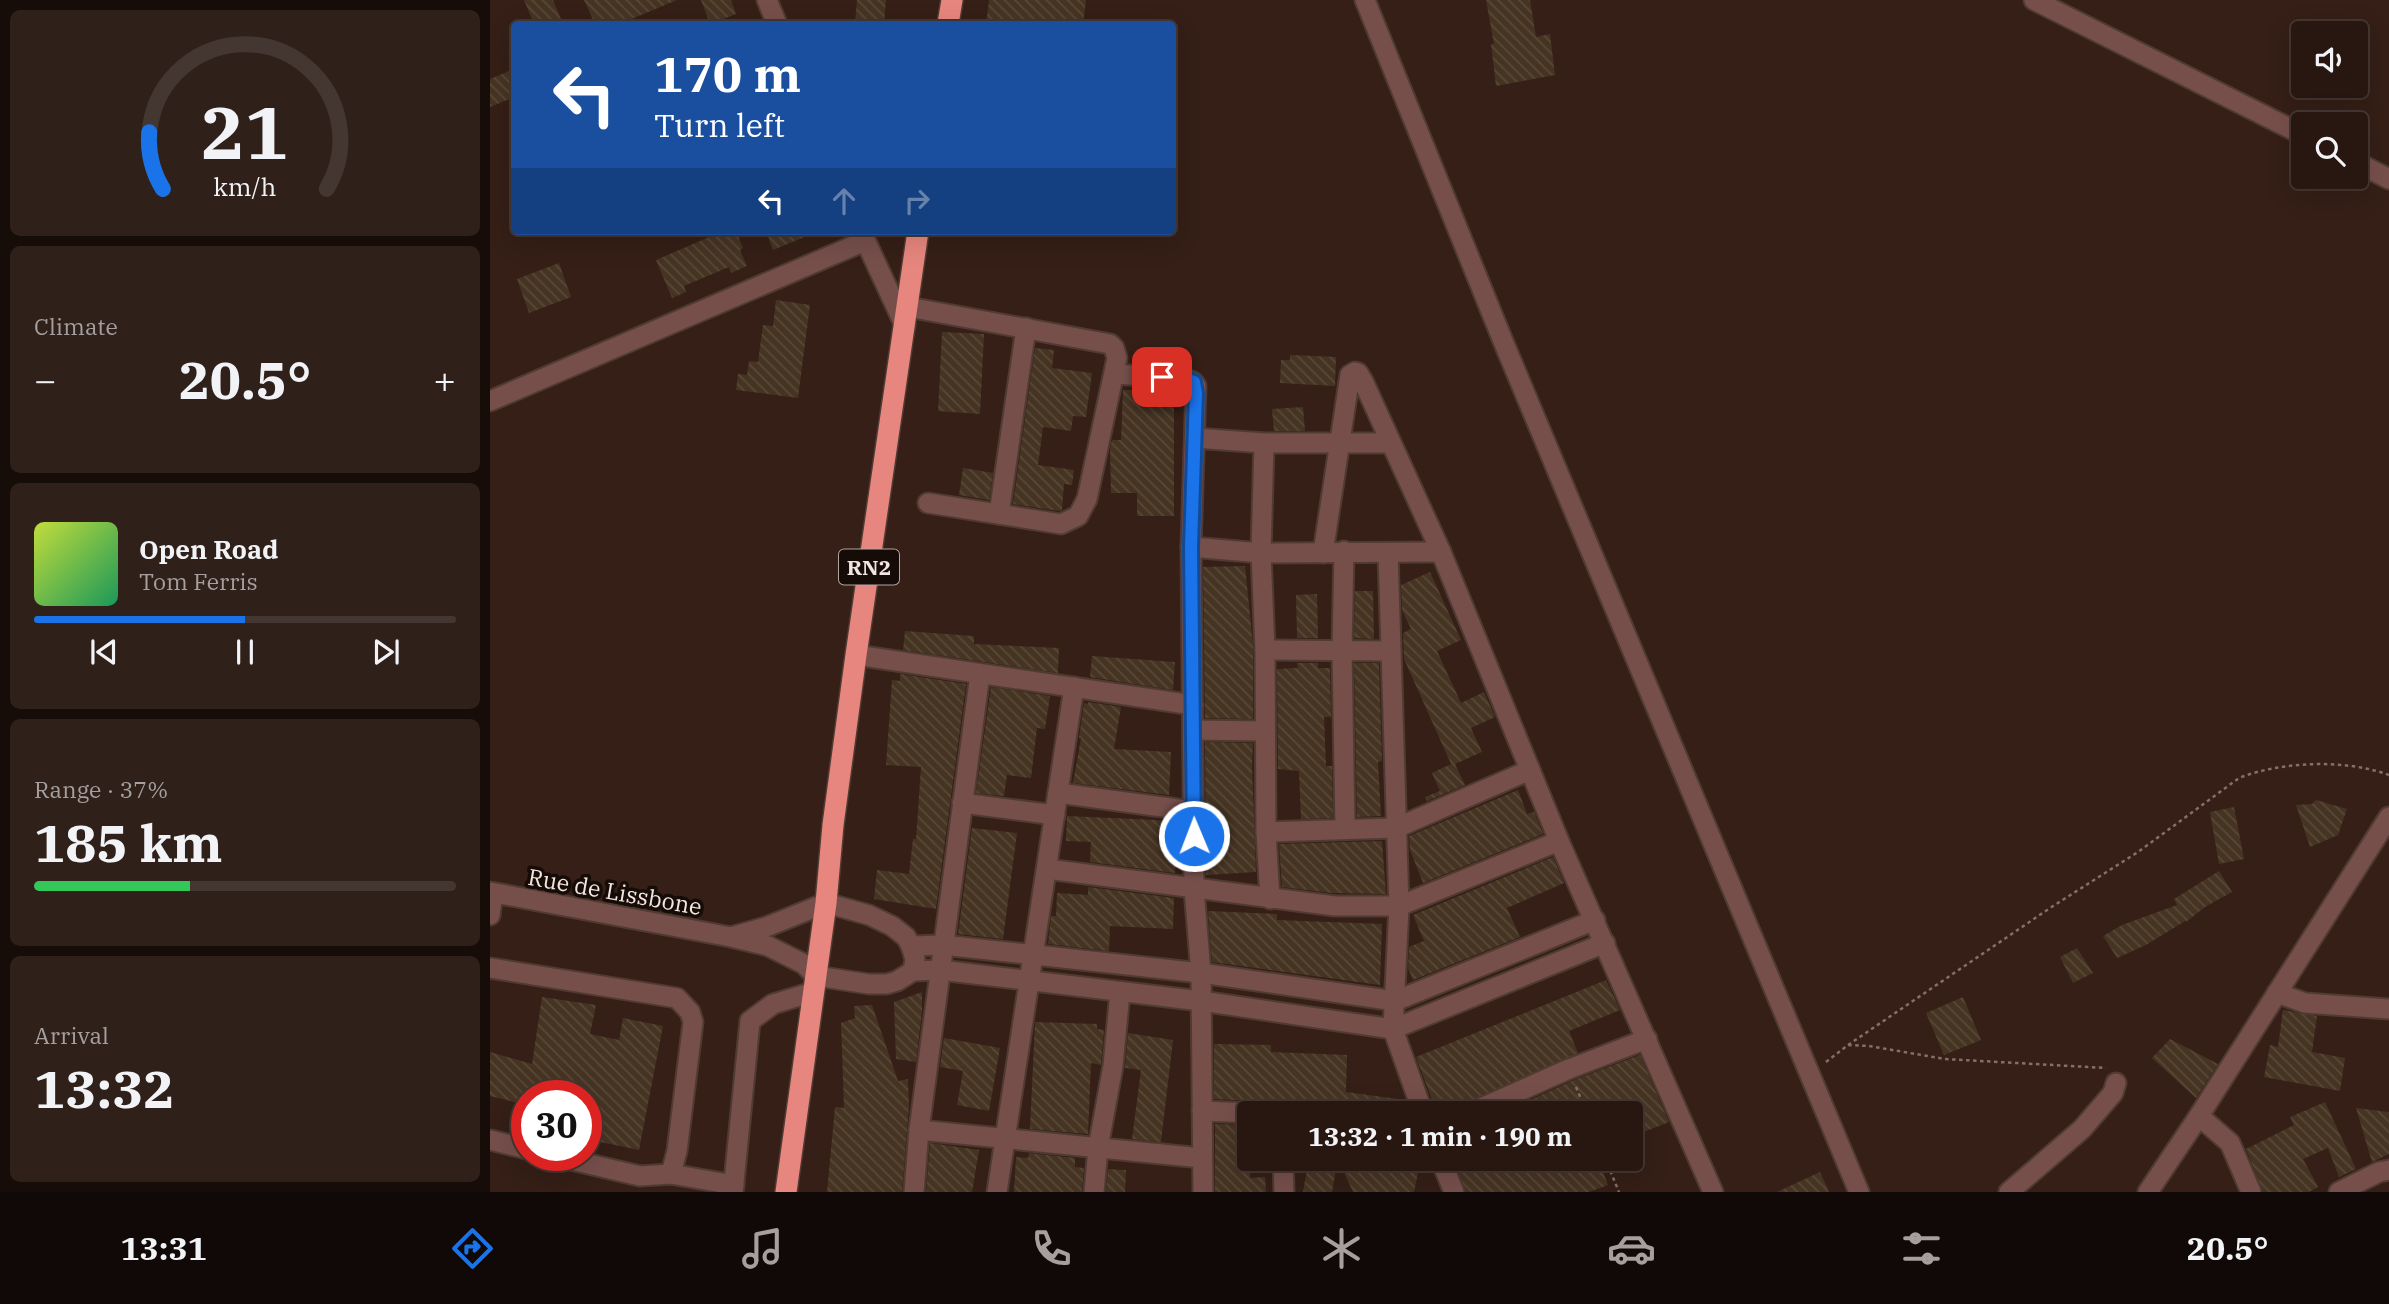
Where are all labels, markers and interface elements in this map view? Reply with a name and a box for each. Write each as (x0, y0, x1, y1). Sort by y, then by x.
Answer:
map controls (2291, 21, 2368, 189)
button: sound (2291, 21, 2368, 98)
text: 170 m (654, 42, 801, 105)
icon: left (539, 49, 630, 140)
text: 21 (201, 85, 289, 180)
text: Turn left (654, 104, 785, 146)
button: search (2291, 112, 2368, 189)
text: km/h (213, 170, 277, 203)
icon: left (752, 182, 790, 220)
icon: ahead (825, 182, 863, 220)
icon: right (898, 182, 936, 220)
text: Climate (34, 311, 118, 341)
text: 20.5° (179, 346, 311, 413)
pin (1132, 347, 1192, 407)
text: − (34, 355, 57, 404)
text: + (433, 355, 456, 404)
icon: arrive (1143, 358, 1181, 396)
text: Open Road (139, 532, 278, 566)
road number: RN2 (839, 550, 899, 584)
text: Tom Ferris (139, 566, 258, 596)
icon: previous (85, 633, 123, 671)
icon: pause (226, 633, 264, 671)
icon: next (367, 633, 405, 671)
text: Range · 37% (34, 774, 168, 804)
position arrow (1157, 799, 1231, 873)
text: 185 km (34, 809, 223, 876)
street label: Rue de Lissbone (526, 861, 704, 921)
text: Arrival (34, 1020, 109, 1050)
text: 13:32 (34, 1055, 175, 1122)
speed limit sign: 30 (511, 1080, 602, 1171)
text: 13:32 · 1 min · 190 m (1308, 1119, 1572, 1153)
icon: directions (448, 1224, 497, 1273)
icon: music (738, 1224, 787, 1273)
icon: phone (1027, 1224, 1076, 1273)
icon: climate (1317, 1224, 1366, 1273)
icon: car (1607, 1224, 1656, 1273)
icon: filters (1897, 1224, 1946, 1273)
text: 13:31 (120, 1227, 207, 1269)
text: 20.5° (2187, 1227, 2269, 1269)

